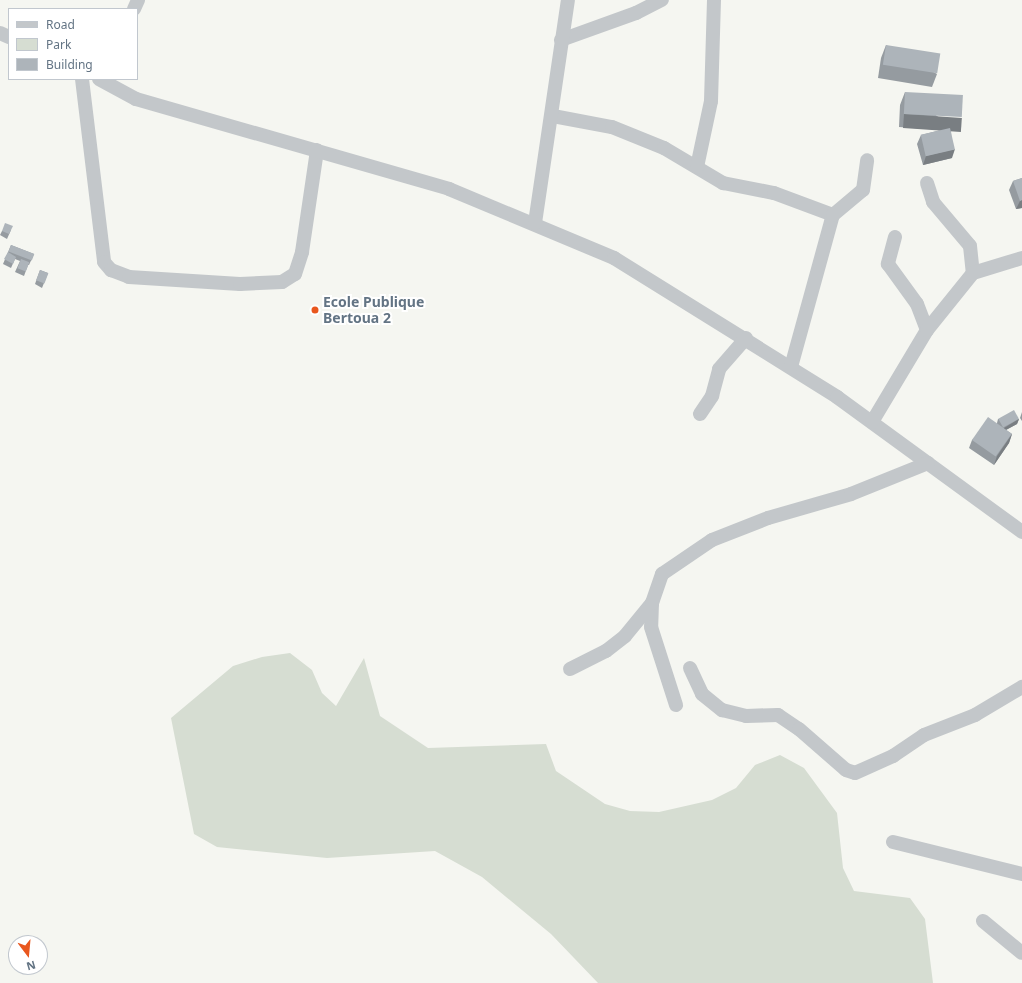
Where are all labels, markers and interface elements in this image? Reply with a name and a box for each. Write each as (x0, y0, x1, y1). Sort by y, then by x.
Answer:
legend (8, 8, 138, 80)
text: Road (46, 16, 75, 33)
text: Park (46, 36, 71, 53)
text: Building (46, 56, 93, 73)
place label: Ecole Publique Bertoua 2 (323, 294, 424, 326)
marker: Ecole Publique Bertoua 2 (310, 305, 320, 315)
north arrow (8, 935, 48, 975)
text: N (25, 958, 38, 974)

